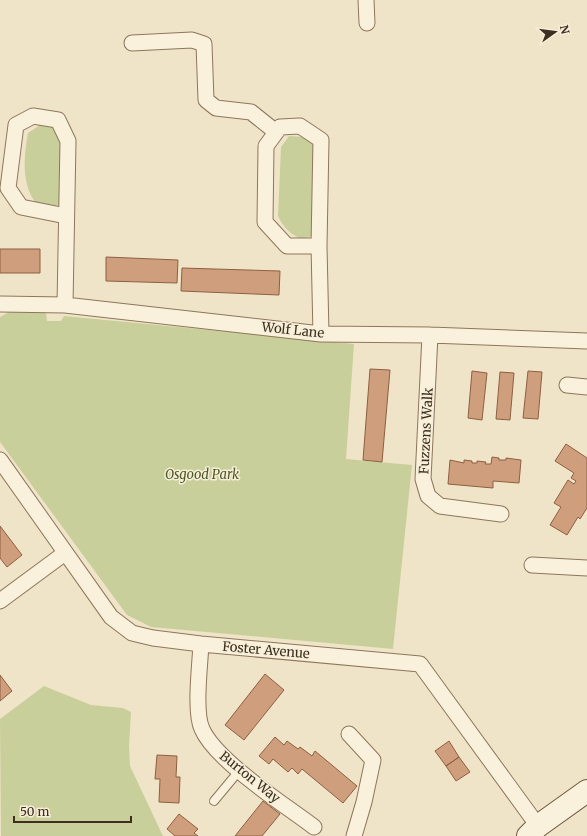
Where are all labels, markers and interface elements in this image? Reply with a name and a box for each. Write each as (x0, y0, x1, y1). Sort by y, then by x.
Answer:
north arrow (535, 12, 575, 52)
text: N (557, 24, 573, 36)
street label: Wolf Lane (260, 318, 325, 342)
street label: Fuzzens Walk (415, 387, 437, 475)
park label: Osgood Park (165, 466, 239, 483)
street label: Foster Avenue (222, 638, 311, 662)
street label: Burton Way (216, 747, 284, 807)
scale bar (14, 798, 131, 824)
text: 50 m (20, 804, 49, 819)

